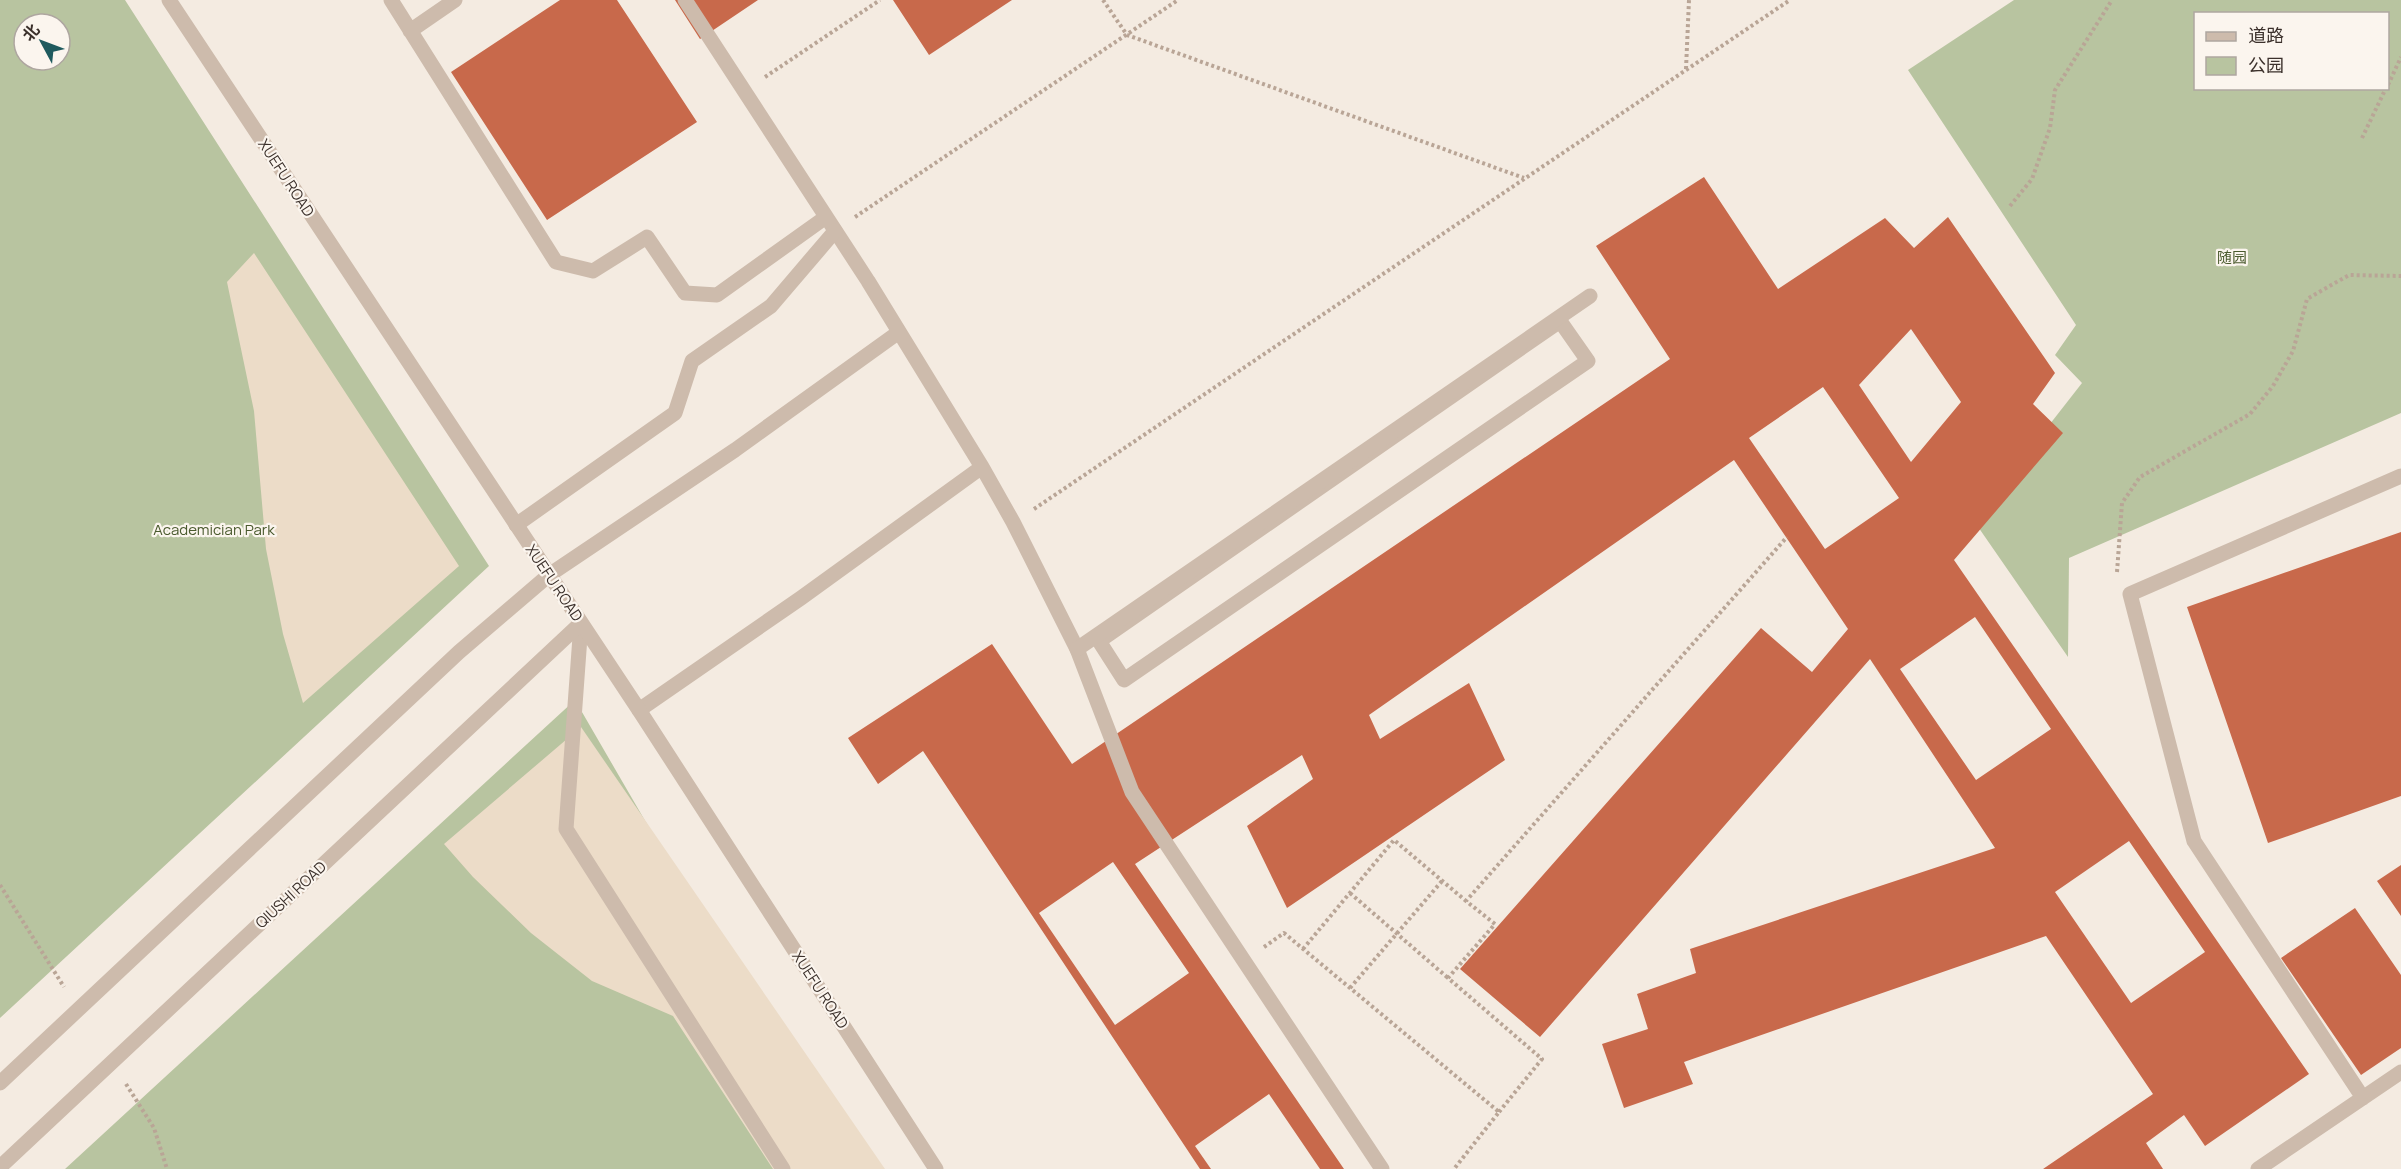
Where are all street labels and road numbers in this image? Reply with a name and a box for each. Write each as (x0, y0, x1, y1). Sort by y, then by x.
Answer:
street label: XUEFU ROAD (253, 135, 319, 221)
street label: XUEFU ROAD (521, 540, 588, 625)
street label: QIUSHI ROAD (251, 856, 331, 933)
street label: XUEFU ROAD (787, 947, 853, 1033)

